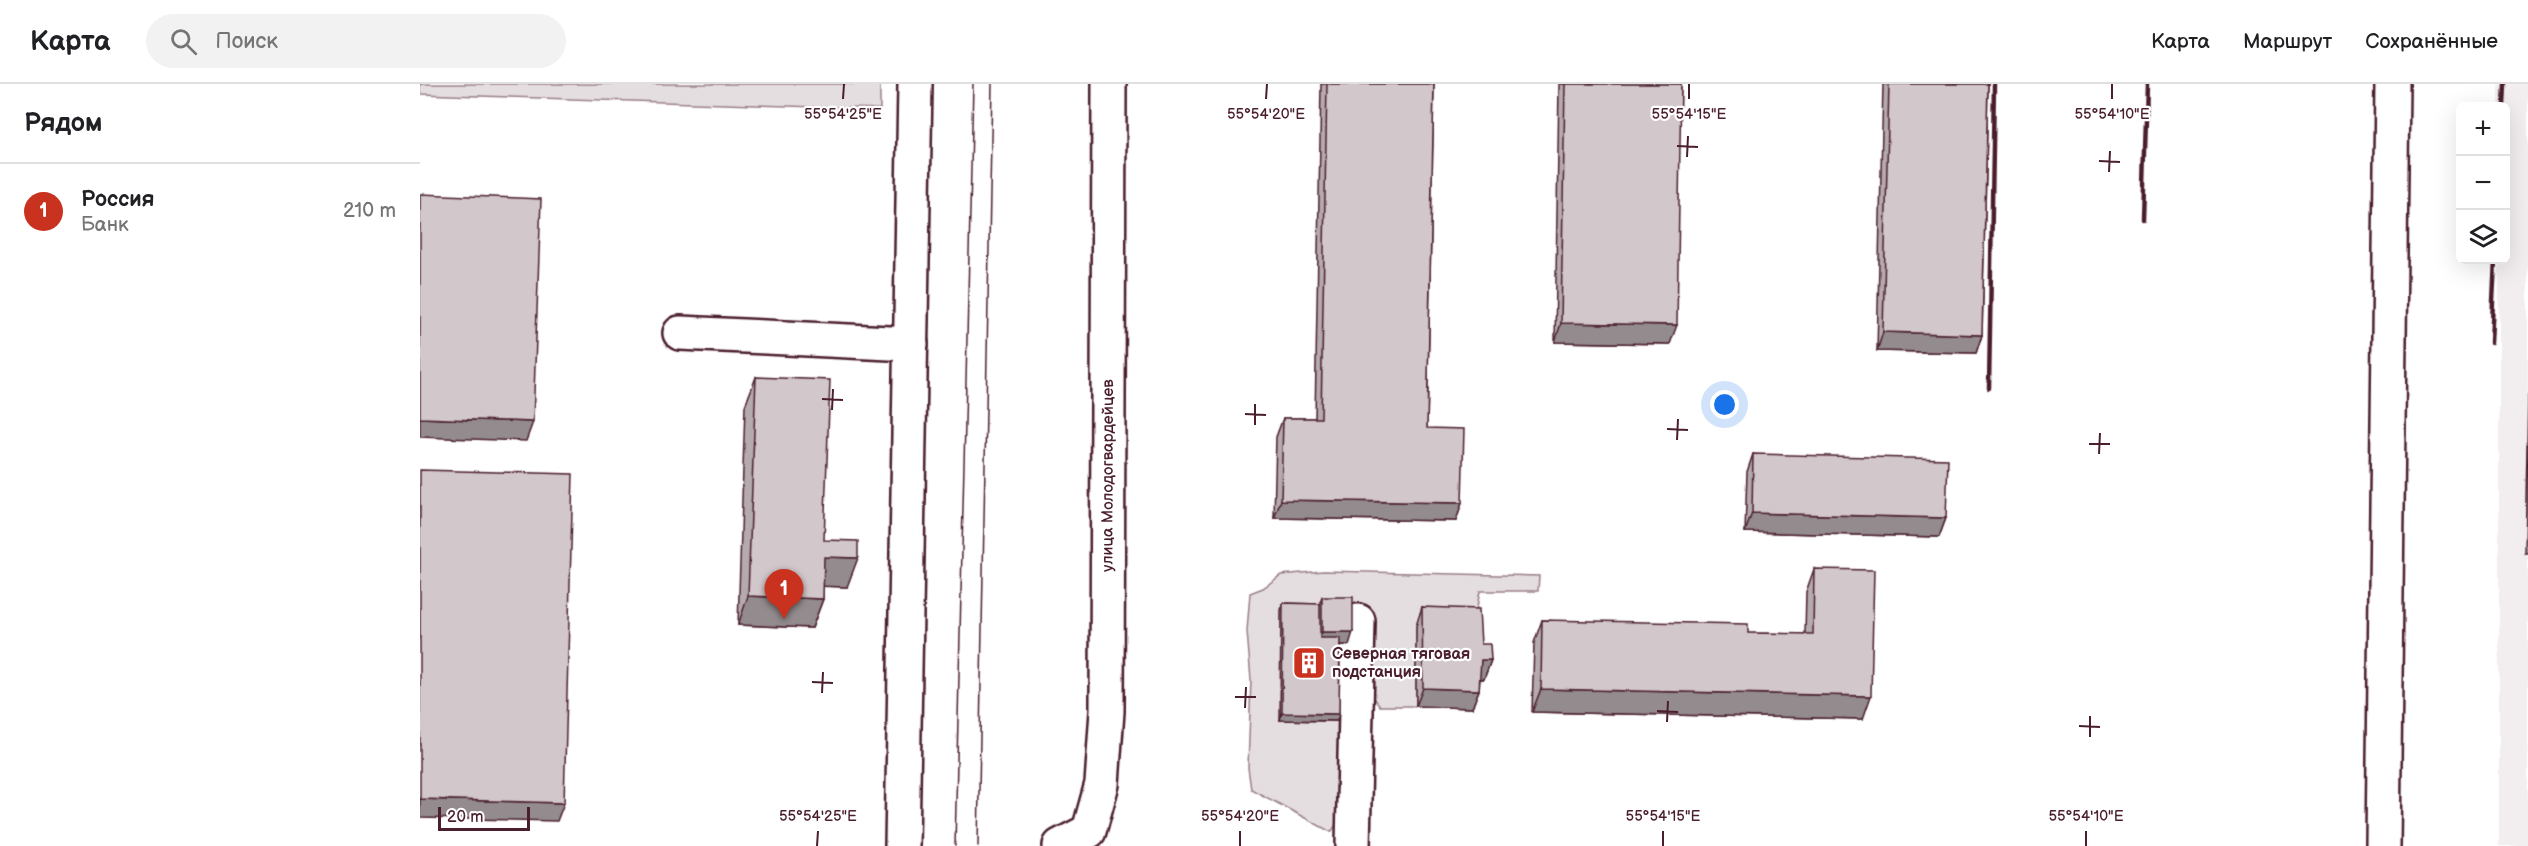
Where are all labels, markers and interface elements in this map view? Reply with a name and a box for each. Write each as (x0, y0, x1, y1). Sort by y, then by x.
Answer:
search box (146, 14, 566, 68)
text: Карта (30, 25, 110, 58)
icon: search (167, 25, 200, 58)
text: Поиск (215, 28, 278, 55)
text: Карта (2151, 29, 2210, 54)
text: Маршрут (2243, 29, 2332, 54)
text: Сохранённые (2365, 29, 2498, 54)
map controls (2456, 102, 2510, 264)
button: + (2456, 102, 2510, 156)
text: 55°54'25"E (804, 105, 882, 124)
text: 55°54'20"E (1227, 105, 1305, 124)
text: 55°54'15"E (1652, 105, 1727, 124)
text: 55°54'10"E (2074, 105, 2150, 124)
text: Рядом (24, 108, 102, 139)
button: − (2456, 156, 2510, 210)
text: Россия (81, 186, 154, 213)
text: 1 (39, 199, 48, 223)
text: 210 m (343, 199, 396, 223)
button: layers (2456, 210, 2510, 264)
text: Банк (81, 213, 129, 237)
street label: улица Молодогвардейцев (1098, 379, 1118, 572)
your location (1710, 390, 1739, 419)
pin: 1 (764, 570, 804, 619)
building icon: Северная тяговая подстанция (1291, 645, 1327, 681)
place label: Северная тяговая подстанция (1332, 645, 1470, 682)
scale bar (438, 804, 530, 832)
text: 55°54'25"E (779, 807, 857, 826)
text: 55°54'20"E (1201, 807, 1279, 826)
text: 55°54'15"E (1626, 807, 1701, 826)
text: 55°54'10"E (2048, 807, 2124, 826)
text: 20 m (447, 808, 483, 827)

